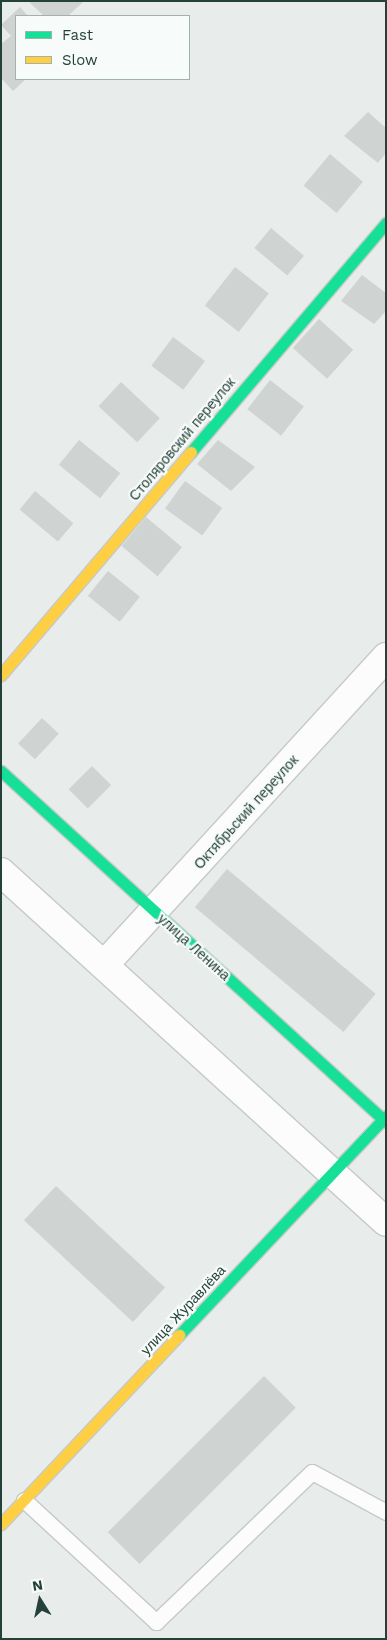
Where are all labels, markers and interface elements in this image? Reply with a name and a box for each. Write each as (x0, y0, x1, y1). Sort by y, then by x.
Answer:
legend (15, 15, 190, 80)
text: Fast (62, 26, 93, 44)
text: Slow (62, 51, 98, 69)
street label: Столяровский переулок (126, 374, 238, 504)
street label: Октябрьский переулок (190, 752, 302, 872)
street label: улица Ленина (154, 910, 234, 984)
street label: улица Журавлёва (137, 1262, 229, 1358)
north arrow (15, 1575, 65, 1625)
text: N (31, 1576, 44, 1594)

